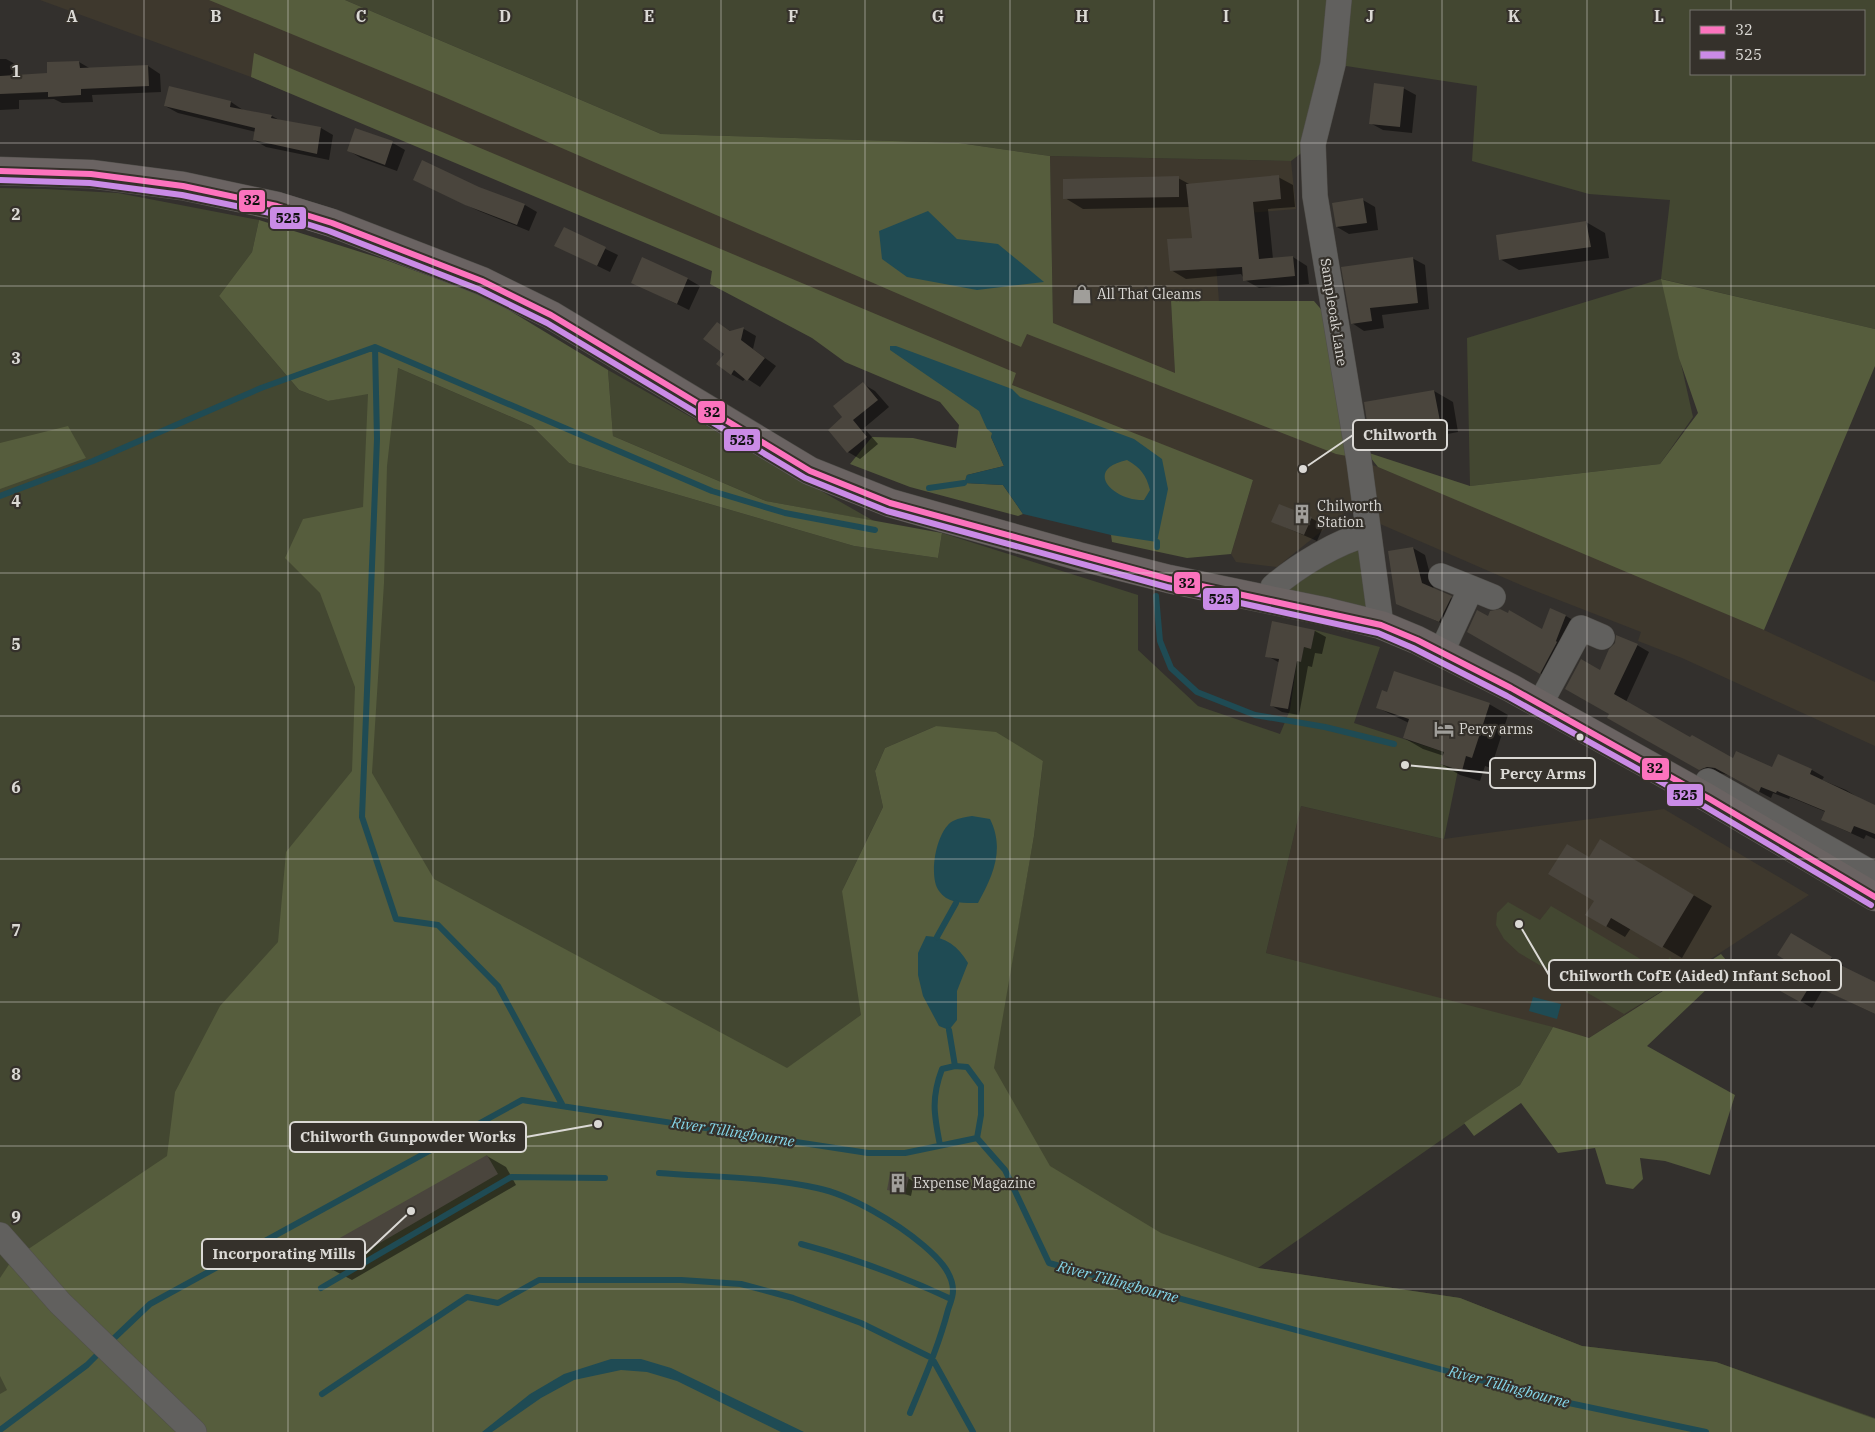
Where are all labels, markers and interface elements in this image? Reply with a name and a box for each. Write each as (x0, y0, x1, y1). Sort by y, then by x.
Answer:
text: A (66, 6, 78, 26)
text: B (210, 6, 222, 26)
text: C (356, 6, 366, 26)
text: D (499, 6, 511, 26)
text: E (644, 6, 654, 26)
text: F (788, 6, 798, 26)
text: G (932, 6, 944, 26)
text: H (1076, 6, 1089, 26)
text: I (1223, 6, 1229, 26)
text: J (1366, 6, 1374, 26)
text: K (1508, 6, 1521, 26)
text: L (1654, 6, 1664, 26)
legend (1690, 10, 1865, 75)
text: 32 (1735, 20, 1753, 39)
text: 525 (1735, 45, 1762, 64)
text: 1 (11, 61, 21, 81)
line badge: 32 (238, 189, 266, 213)
text: 32 (244, 191, 260, 209)
text: 2 (11, 204, 21, 224)
line badge: 525 (269, 206, 307, 230)
text: 525 (275, 209, 301, 227)
street label: Sampleoak Lane (1317, 257, 1351, 367)
shop icon: All That Gleams (1071, 283, 1093, 305)
place label: All That Gleams (1097, 285, 1202, 303)
text: 3 (11, 348, 21, 368)
line badge: 32 (697, 400, 726, 424)
text: 32 (704, 403, 720, 421)
callout: Chilworth (1353, 420, 1447, 450)
text: Chilworth (1363, 425, 1437, 444)
line badge: 525 (723, 428, 761, 452)
text: 525 (729, 431, 755, 449)
text: 4 (11, 491, 21, 511)
place label: Chilworth Station (1317, 497, 1382, 531)
building icon: Chilworth Station (1291, 503, 1313, 525)
line badge: 32 (1173, 571, 1201, 595)
text: 32 (1179, 574, 1195, 592)
line badge: 525 (1202, 587, 1240, 611)
text: 525 (1208, 590, 1234, 608)
text: 5 (11, 634, 21, 654)
hotel icon: Percy arms (1433, 718, 1455, 740)
place label: Percy arms (1459, 720, 1533, 738)
unlabelled marker (1575, 732, 1585, 742)
line badge: 32 (1641, 757, 1670, 781)
callout: Percy Arms (1490, 758, 1595, 788)
text: 32 (1647, 759, 1663, 777)
text: Percy Arms (1500, 764, 1586, 783)
text: 6 (11, 777, 21, 797)
line badge: 525 (1666, 783, 1704, 807)
text: 525 (1672, 786, 1698, 804)
text: 7 (11, 920, 21, 940)
callout: Chilworth CofE (Aided) Infant School (1549, 960, 1841, 990)
text: Chilworth CofE (Aided) Infant School (1559, 966, 1831, 985)
text: 8 (11, 1064, 21, 1084)
water label: River Tillingbourne (669, 1112, 796, 1151)
callout: Chilworth Gunpowder Works (290, 1122, 526, 1152)
text: Chilworth Gunpowder Works (300, 1127, 516, 1146)
building icon: Expense Magazine (887, 1172, 909, 1194)
place label: Expense Magazine (913, 1174, 1036, 1192)
text: 9 (11, 1207, 21, 1227)
callout: Incorporating Mills (202, 1239, 365, 1269)
text: Incorporating Mills (213, 1244, 355, 1263)
water label: River Tillingbourne (1055, 1256, 1181, 1307)
water label: River Tillingbourne (1446, 1361, 1572, 1412)

